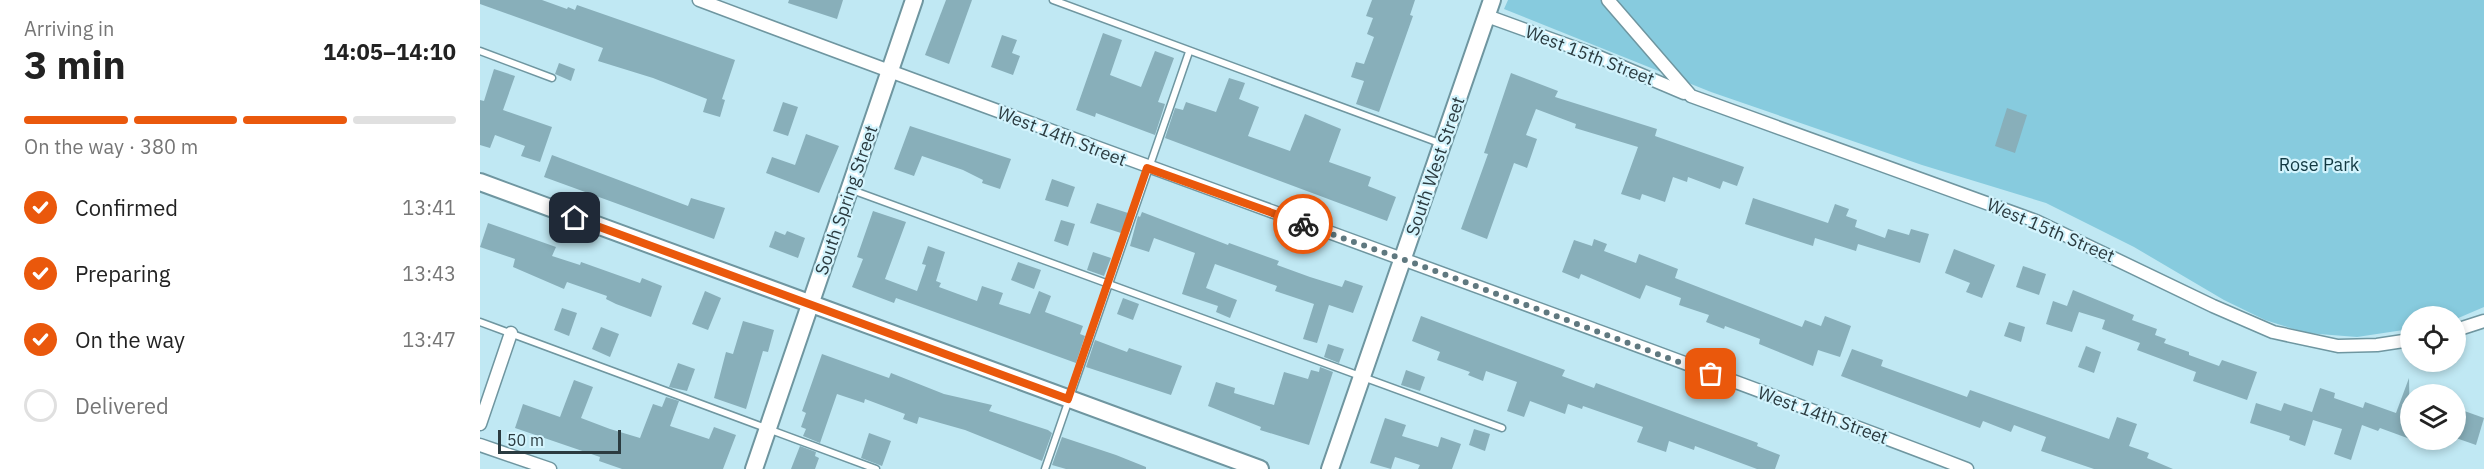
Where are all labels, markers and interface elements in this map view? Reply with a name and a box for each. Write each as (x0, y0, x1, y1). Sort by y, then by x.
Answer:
text: Arriving in (24, 15, 114, 42)
street label: West 15th Street (1522, 20, 1658, 90)
text: 14:05–14:10 (323, 37, 456, 66)
text: 3 min (24, 39, 126, 90)
street label: South West Street (1400, 93, 1470, 239)
street label: West 14th Street (994, 101, 1130, 171)
street label: South Spring Street (810, 122, 882, 278)
text: On the way · 380 m (24, 133, 198, 160)
park label: Rose Park (2279, 153, 2360, 176)
icon: check (24, 191, 57, 224)
pin (549, 192, 600, 243)
text: Confirmed (75, 193, 178, 222)
street label: West 15th Street (1984, 193, 2118, 267)
text: 13:41 (402, 194, 456, 221)
courier (1273, 194, 1333, 254)
icon: home (558, 201, 591, 234)
icon: bike (1287, 208, 1320, 241)
icon: check (24, 257, 57, 290)
text: Preparing (75, 259, 170, 288)
text: 13:43 (402, 260, 456, 287)
map controls (2400, 306, 2466, 450)
button: locate (2400, 306, 2466, 372)
icon: check (24, 323, 57, 356)
text: On the way (75, 325, 185, 354)
text: 13:47 (402, 326, 456, 353)
pin (1685, 348, 1736, 399)
icon: bag (1694, 357, 1727, 390)
street label: West 14th Street (1755, 381, 1891, 449)
button: layers (2400, 384, 2466, 450)
text: Delivered (75, 391, 169, 420)
scale bar (498, 427, 621, 454)
text: 50 m (507, 430, 544, 450)

